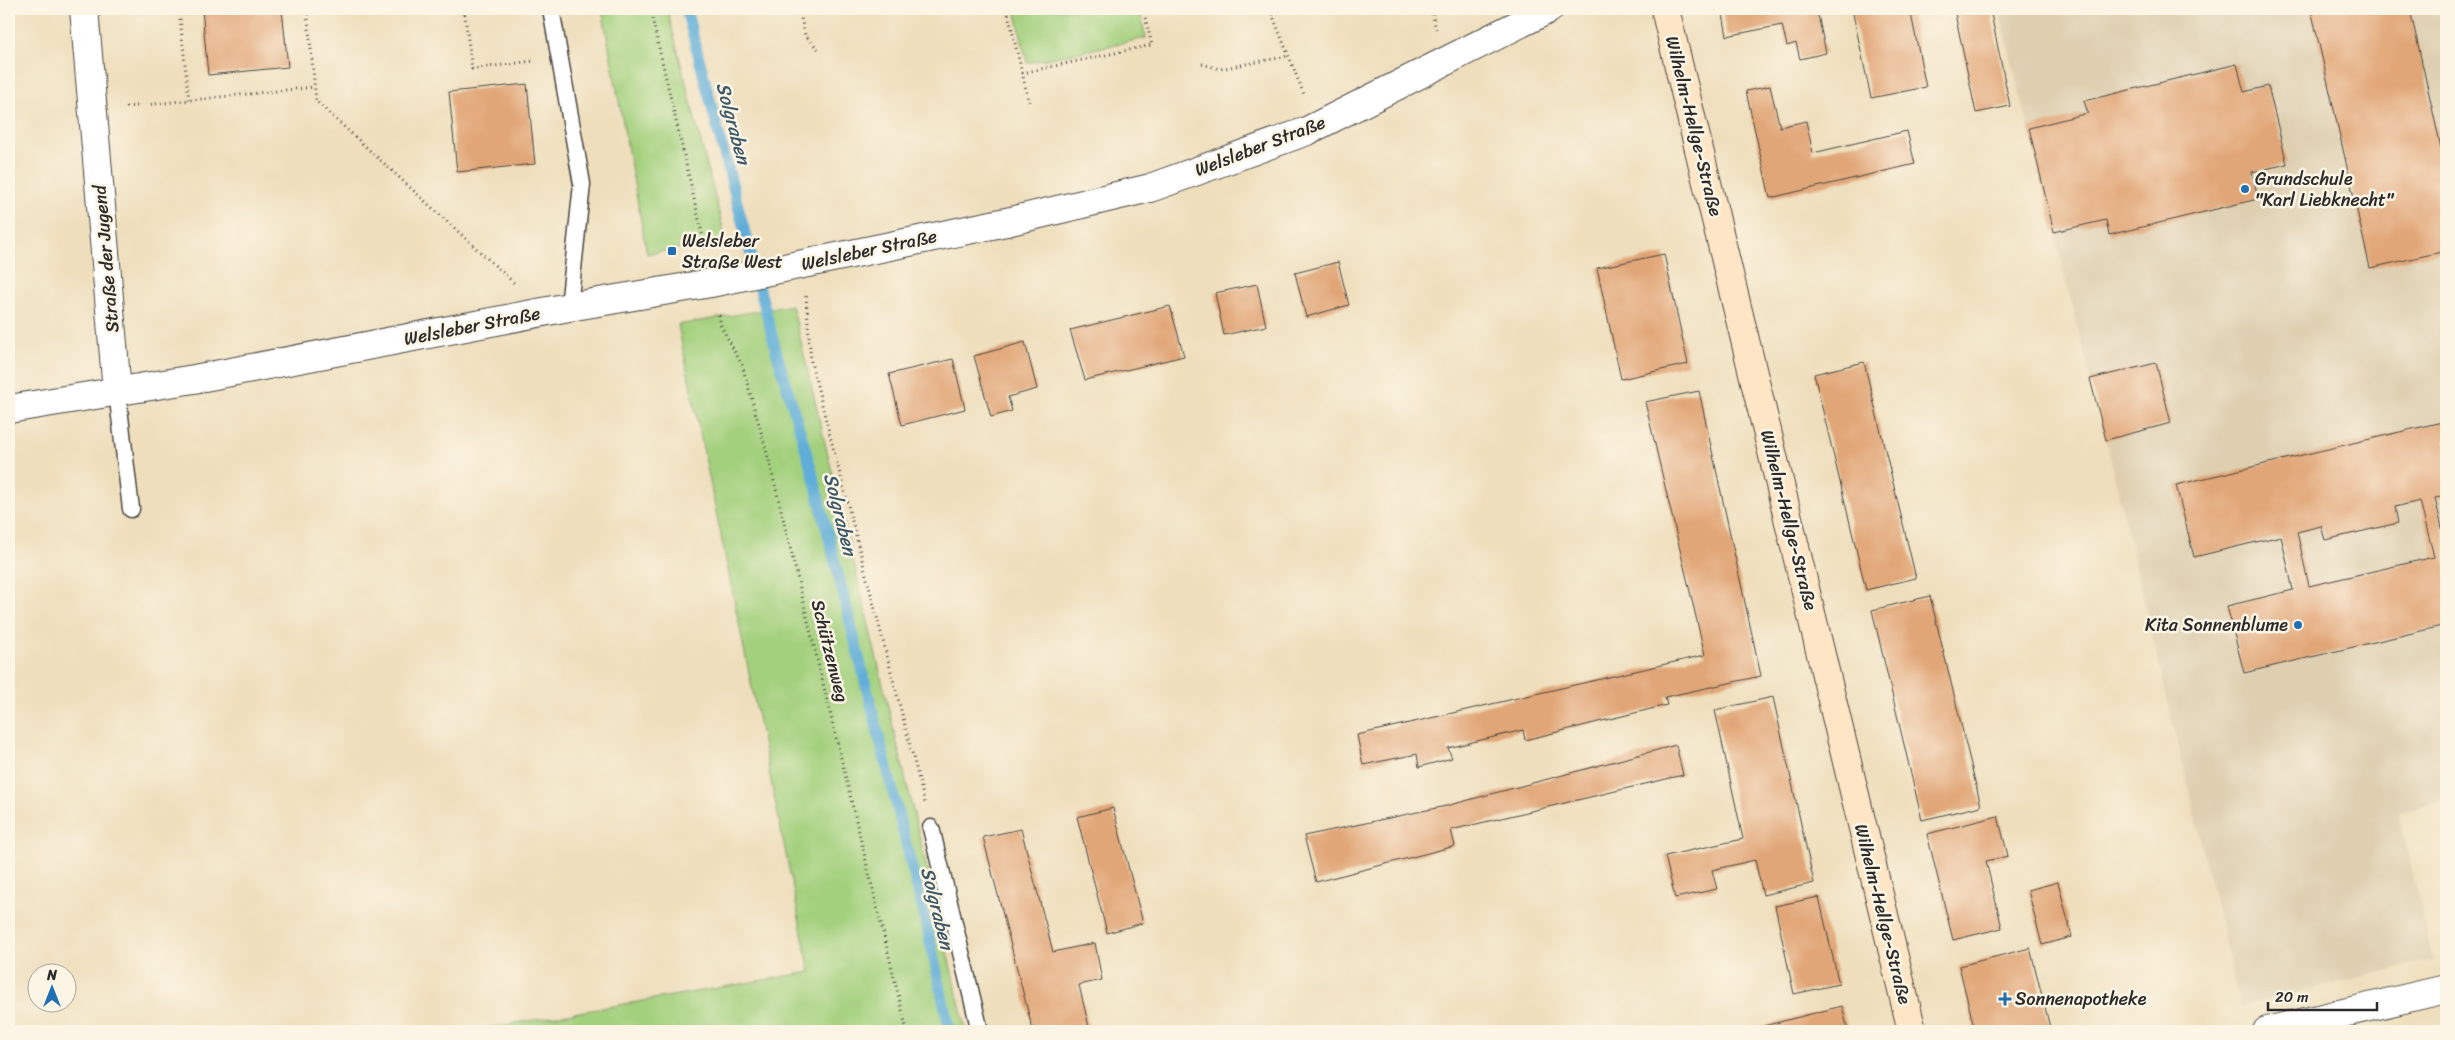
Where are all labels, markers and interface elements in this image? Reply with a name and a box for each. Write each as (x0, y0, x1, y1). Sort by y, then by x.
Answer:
street label: Wilhelm-Hellge-Straße (1656, 32, 1732, 220)
water label: Solgraben (707, 78, 761, 170)
street label: Welsleber Straße (1190, 106, 1330, 186)
place label: Grundschule "Karl Liebknecht" (2255, 163, 2395, 216)
street label: Straße der Jugend (83, 182, 128, 334)
marker: Grundschule "Karl Liebknecht" (2239, 183, 2251, 195)
street label: Welsleber Straße (798, 220, 940, 280)
place label: Welsleber Straße West (682, 225, 783, 278)
marker: Welsleber Straße West (666, 245, 678, 257)
street label: Welsleber Straße (401, 297, 543, 355)
street label: Wilhelm-Hellge-Straße (1751, 426, 1827, 614)
water label: Solgraben (814, 469, 867, 560)
street label: Schützenweg (802, 596, 858, 706)
place label: Kita Sonnenblume (2145, 609, 2288, 641)
marker: Kita Sonnenblume (2292, 619, 2304, 631)
street label: Wilhelm-Hellge-Straße (1845, 820, 1921, 1008)
water label: Solgraben (911, 863, 964, 954)
north arrow (28, 962, 78, 1012)
text: N (46, 963, 57, 988)
scale bar (2268, 980, 2376, 1012)
place label: Sonnenapotheke (2015, 983, 2147, 1015)
text: 20 m (2275, 984, 2309, 1010)
marker: Sonnenapotheke (1999, 993, 2011, 1005)

